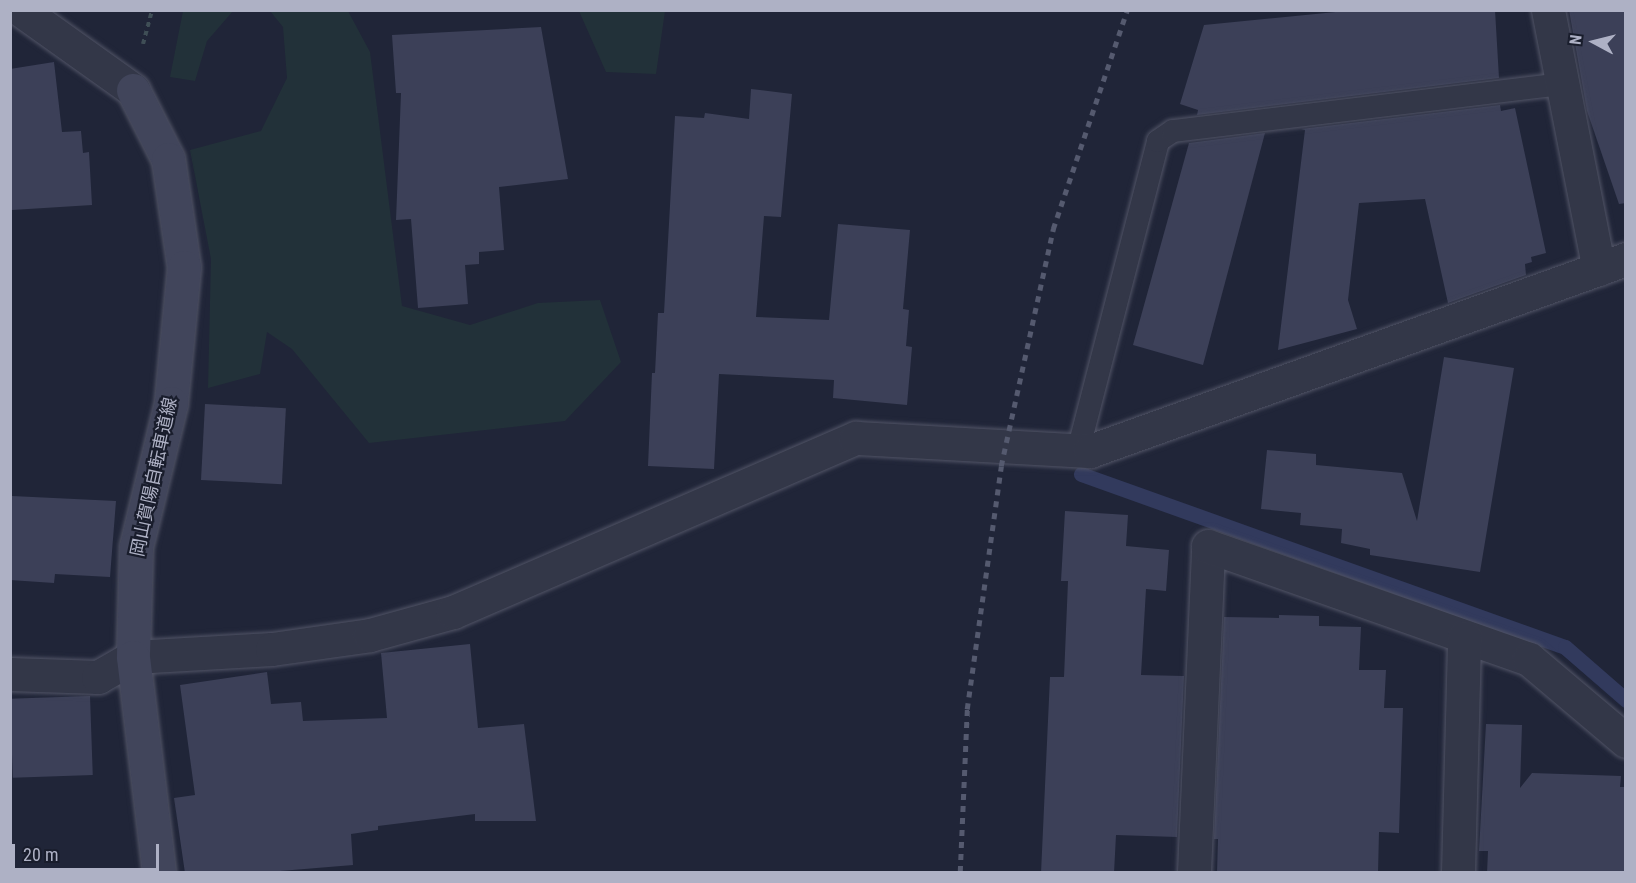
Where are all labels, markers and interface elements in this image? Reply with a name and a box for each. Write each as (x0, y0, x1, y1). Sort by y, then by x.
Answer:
north arrow (1564, 12, 1624, 72)
text: N (1566, 34, 1586, 46)
street label: 岡山賀陽自転車道線 (127, 396, 181, 558)
scale bar (15, 832, 162, 870)
text: 20 m (23, 844, 58, 865)

